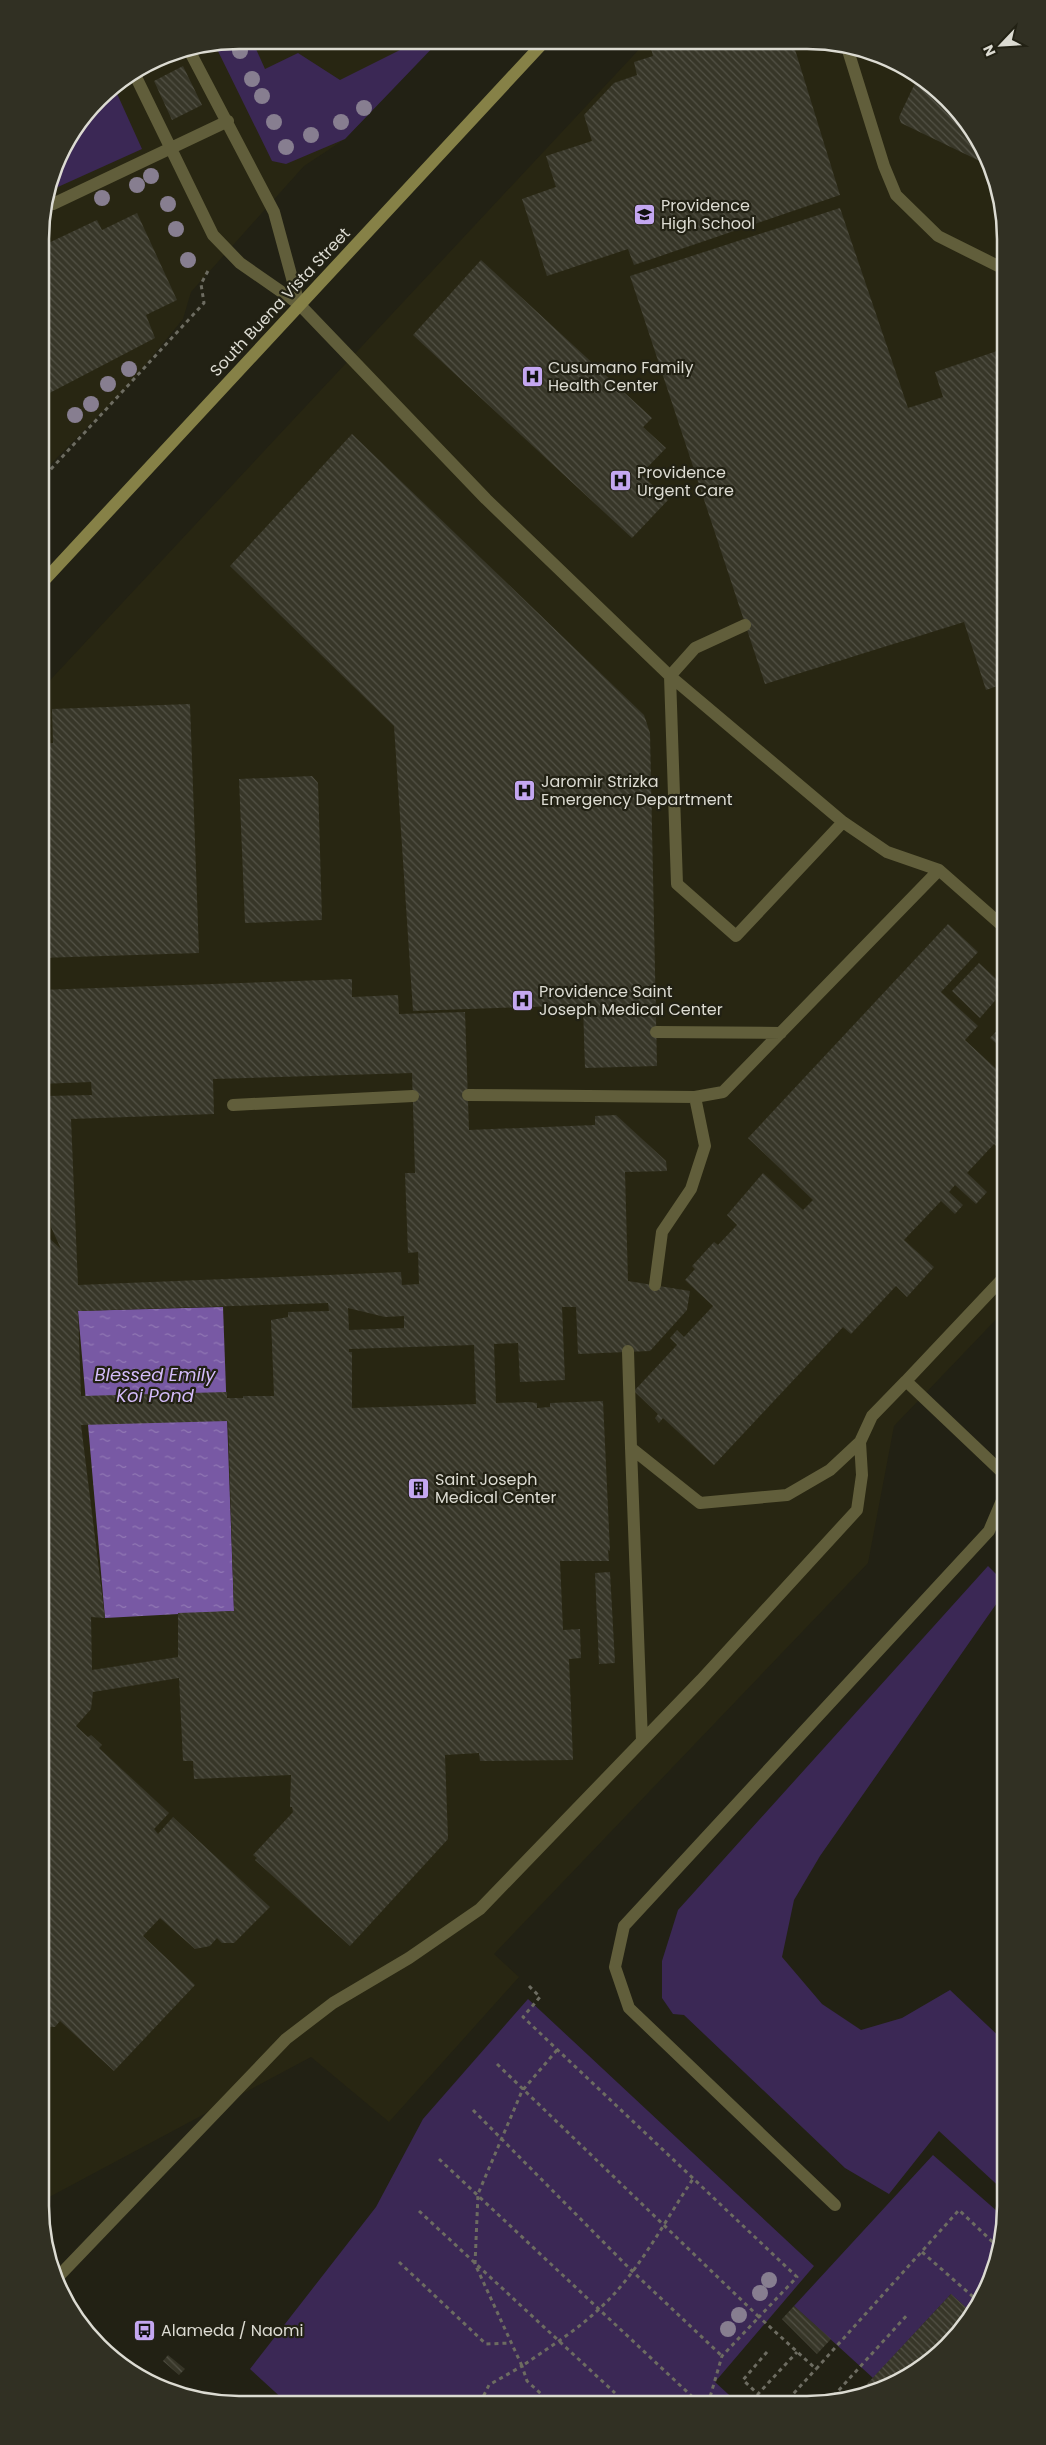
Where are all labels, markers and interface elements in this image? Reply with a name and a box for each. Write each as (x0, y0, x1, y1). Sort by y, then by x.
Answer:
north arrow (976, 20, 1026, 70)
text: N (978, 41, 1001, 59)
place label: Providence High School (661, 194, 755, 235)
school or university icon: Providence High School (633, 202, 657, 226)
street label: South Buena Vista Street (205, 222, 355, 382)
place label: Cusumano Family Health Center (548, 356, 693, 397)
hospital icon: Cusumano Family Health Center (520, 364, 544, 388)
place label: Providence Urgent Care (637, 461, 734, 502)
hospital icon: Providence Urgent Care (609, 469, 633, 493)
place label: Jaromir Strizka Emergency Department (541, 770, 733, 811)
hospital icon: Jaromir Strizka Emergency Department (513, 778, 537, 802)
place label: Providence Saint Joseph Medical Center (539, 980, 723, 1021)
hospital icon: Providence Saint Joseph Medical Center (511, 988, 535, 1012)
water label: Blessed Emily Koi Pond (95, 1362, 216, 1408)
place label: Saint Joseph Medical Center (435, 1468, 556, 1509)
building icon: Saint Joseph Medical Center (407, 1476, 431, 1500)
bus stop icon: Alameda / Naomi (133, 2318, 157, 2342)
place label: Alameda / Naomi (161, 2319, 303, 2342)

